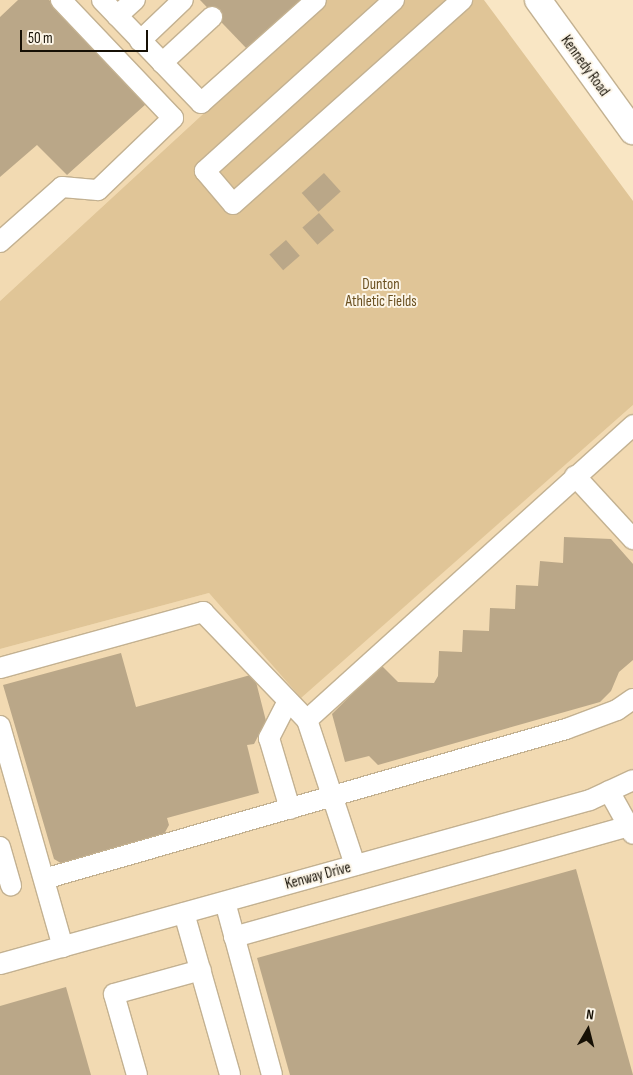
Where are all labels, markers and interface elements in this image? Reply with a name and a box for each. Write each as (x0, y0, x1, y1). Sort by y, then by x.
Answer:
scale bar (22, 20, 150, 52)
text: 50 m (28, 29, 53, 48)
street label: Kennedy Road (557, 32, 613, 100)
park label: Dunton Athletic Fields (345, 275, 417, 310)
street label: Kenway Drive (283, 859, 353, 893)
north arrow (563, 1005, 613, 1055)
text: N (585, 1006, 595, 1024)

